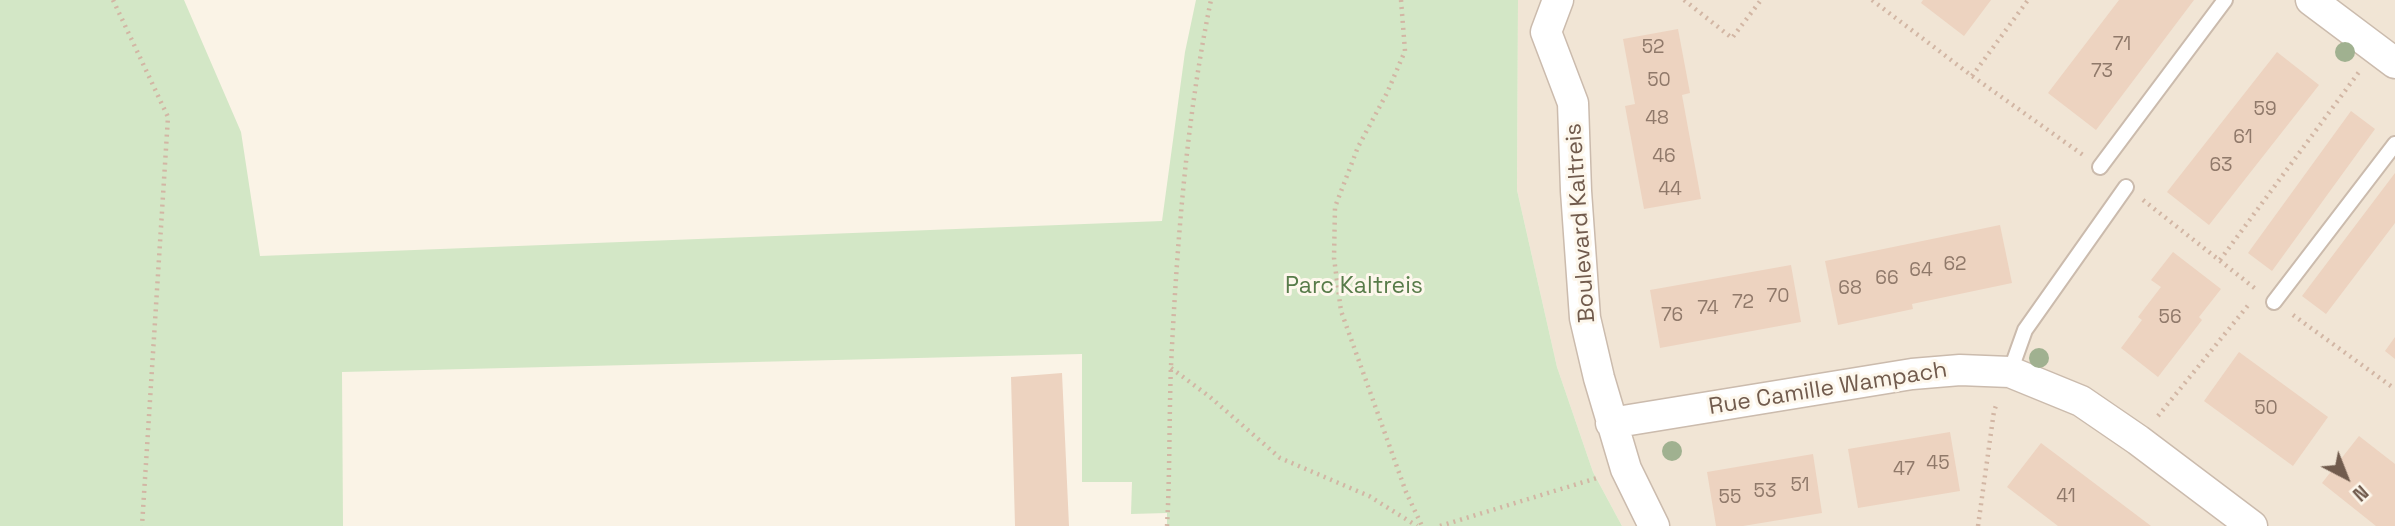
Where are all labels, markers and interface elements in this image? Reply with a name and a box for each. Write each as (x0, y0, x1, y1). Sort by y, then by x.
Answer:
house number: 71 (2113, 34, 2131, 56)
house number: 52 (1642, 37, 1664, 59)
house number: 73 (2091, 61, 2113, 83)
house number: 50 (1647, 70, 1671, 92)
house number: 59 (2253, 99, 2277, 121)
house number: 48 (1645, 108, 1669, 130)
street label: Boulevard Kaltreis (1560, 122, 1602, 324)
house number: 61 (2233, 127, 2253, 149)
house number: 46 (1652, 146, 1676, 168)
house number: 63 (2209, 155, 2233, 177)
house number: 44 (1658, 179, 1682, 201)
house number: 62 (1943, 254, 1967, 276)
house number: 64 (1909, 260, 1933, 282)
house number: 66 (1875, 268, 1899, 290)
park label: Parc Kaltreis (1285, 273, 1423, 301)
house number: 68 (1838, 278, 1862, 300)
house number: 70 (1767, 286, 1789, 308)
house number: 72 (1732, 292, 1754, 314)
house number: 74 (1697, 298, 1719, 320)
house number: 76 (1661, 305, 1683, 327)
house number: 56 (2158, 307, 2182, 329)
street label: Rue Camille Wampach (1707, 357, 1949, 421)
house number: 50 (2254, 398, 2278, 420)
north arrow (2311, 442, 2381, 512)
house number: 45 (1926, 453, 1950, 475)
house number: 47 (1893, 459, 1915, 481)
house number: 51 (1790, 475, 1810, 497)
text: N (2347, 479, 2373, 507)
house number: 53 (1754, 481, 1776, 503)
house number: 41 (2056, 486, 2076, 508)
house number: 55 (1719, 487, 1741, 509)

